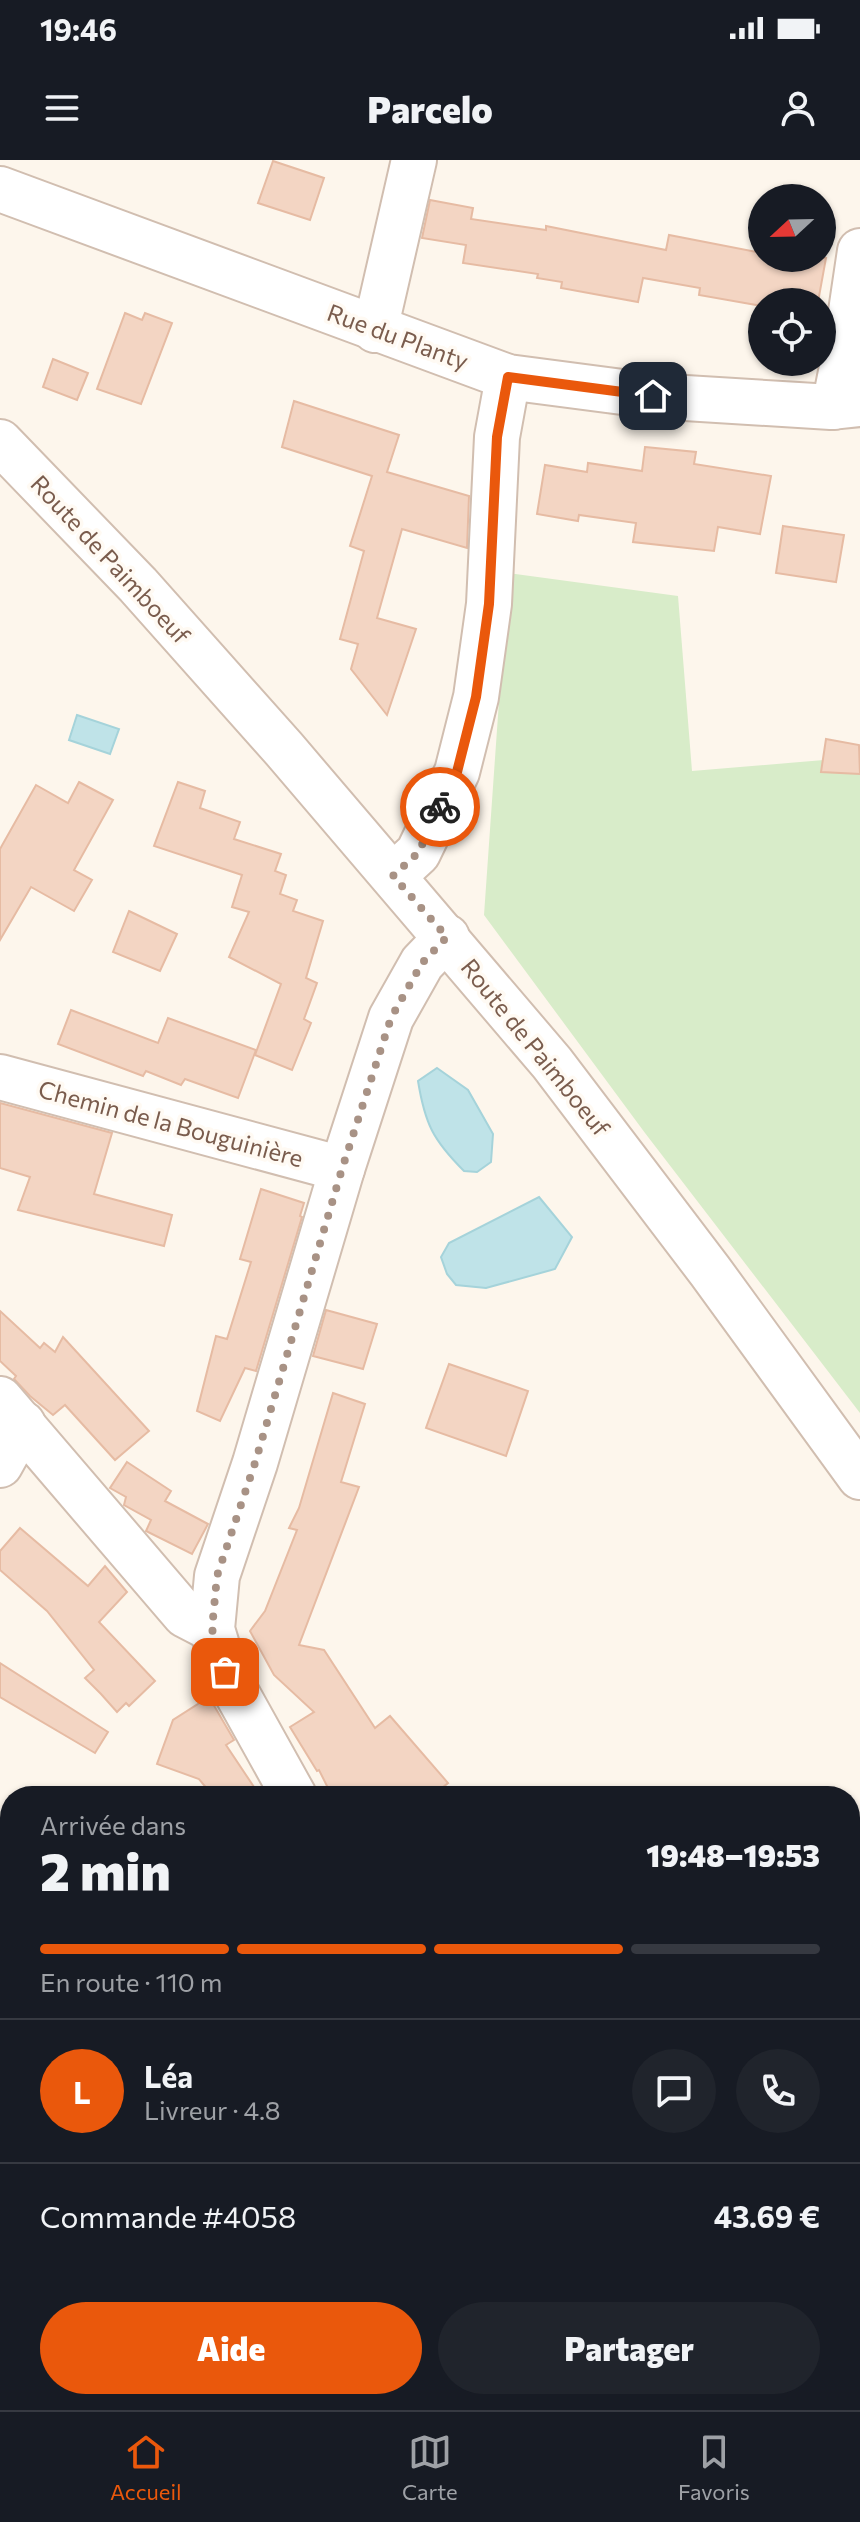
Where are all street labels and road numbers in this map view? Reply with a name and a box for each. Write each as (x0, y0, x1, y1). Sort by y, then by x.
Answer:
street label: Rue du Planty (323, 297, 473, 375)
street label: Route de Paimboeuf (25, 469, 197, 650)
street label: Route de Paimboeuf (456, 952, 617, 1142)
street label: Chemin de la Bouguinière (35, 1074, 307, 1172)

